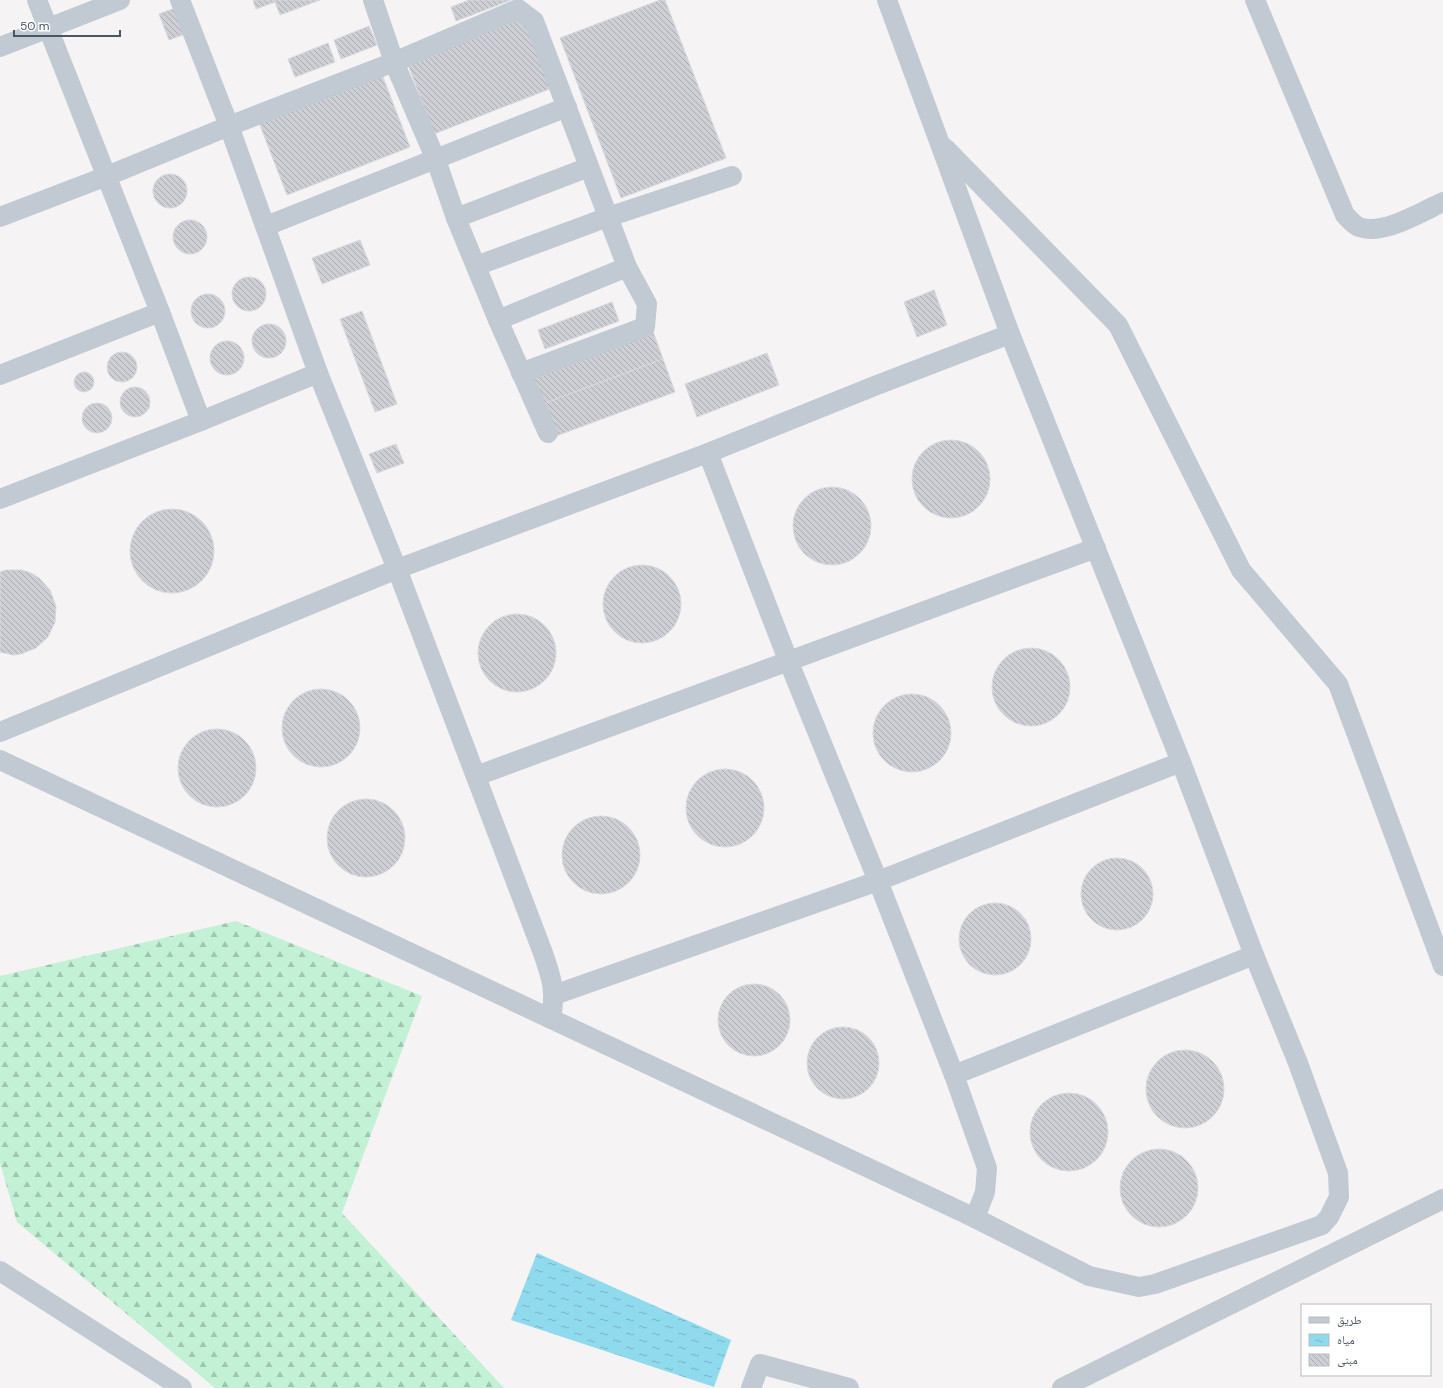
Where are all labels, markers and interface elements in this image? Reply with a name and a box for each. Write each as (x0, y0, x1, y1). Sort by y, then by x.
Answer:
scale bar (14, 12, 120, 38)
text: 50 m (20, 18, 49, 34)
legend (1301, 1304, 1431, 1376)
text: طريق (1337, 1312, 1362, 1328)
text: مياه (1337, 1332, 1355, 1348)
text: مبنى (1337, 1352, 1358, 1368)

